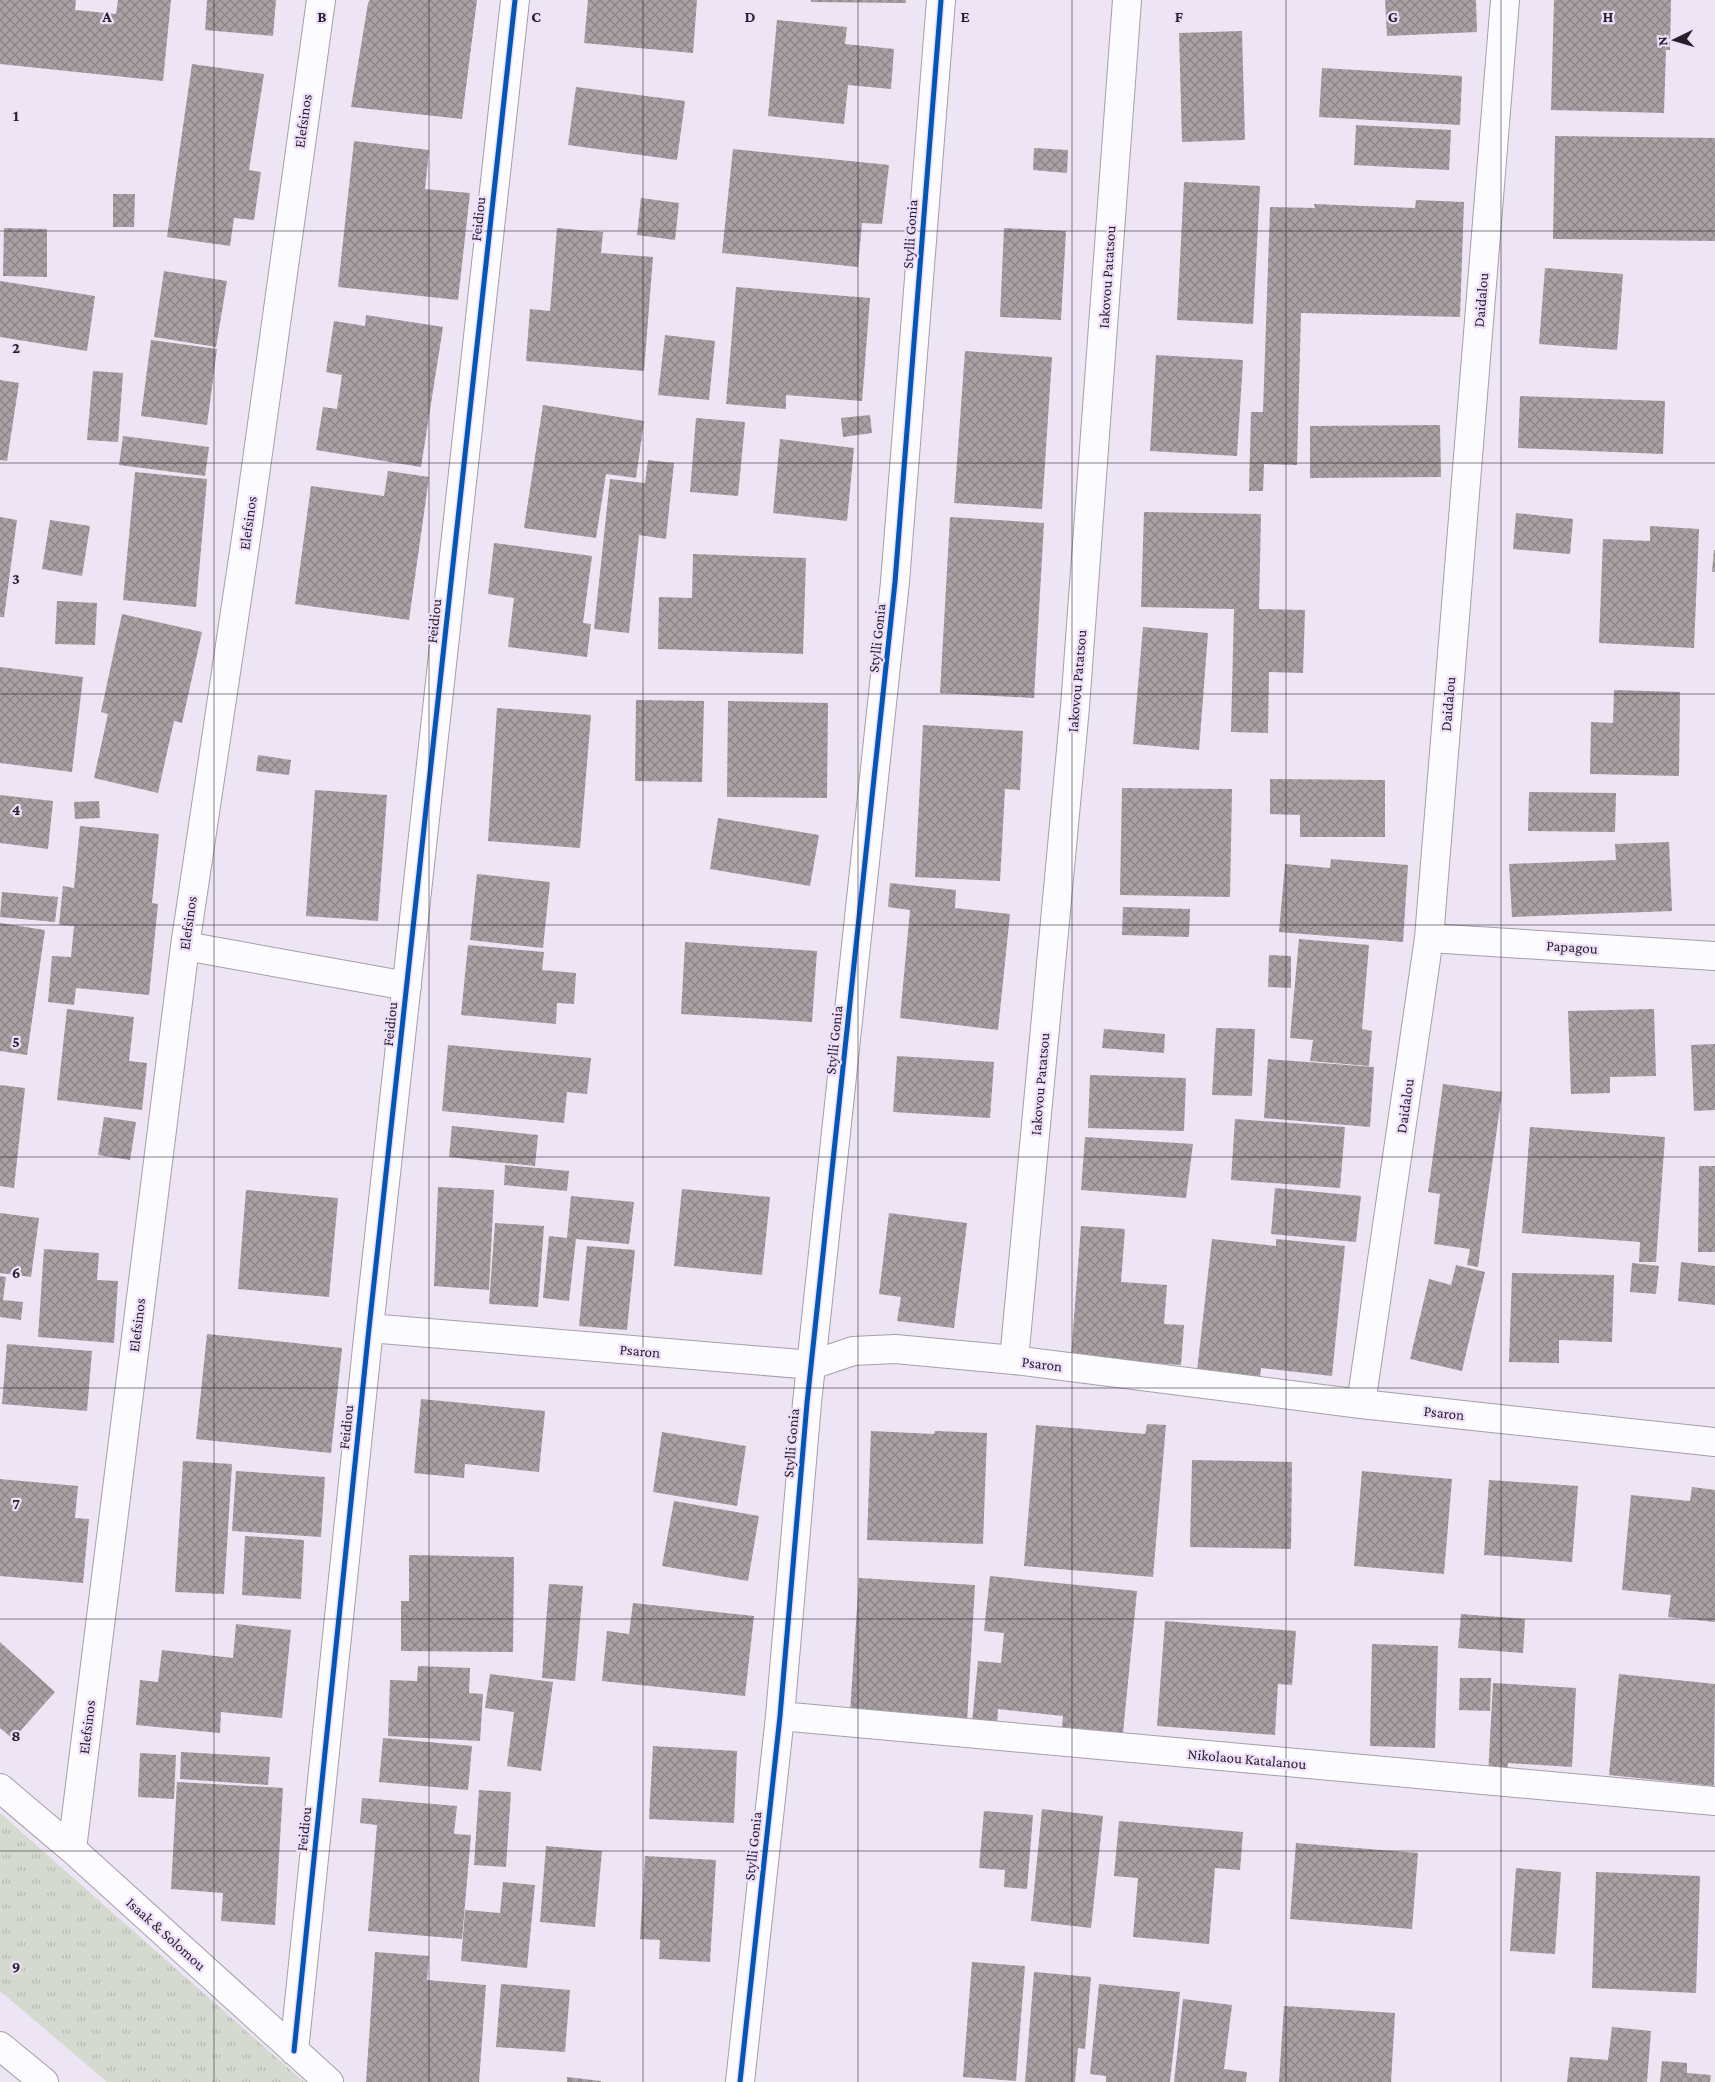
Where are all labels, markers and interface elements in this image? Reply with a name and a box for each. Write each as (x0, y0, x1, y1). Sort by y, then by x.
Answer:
text: A (101, 8, 112, 25)
text: B (317, 8, 327, 25)
text: C (531, 8, 541, 25)
text: D (744, 8, 756, 25)
text: E (960, 8, 970, 25)
text: F (1175, 8, 1184, 25)
text: G (1388, 8, 1398, 25)
text: H (1603, 8, 1614, 25)
north arrow (1650, 15, 1700, 65)
text: N (1654, 35, 1670, 47)
street label: Elefsinos (291, 93, 315, 149)
text: 1 (13, 107, 19, 124)
street label: Feidiou (468, 196, 488, 242)
street label: Stylli Gonia (900, 199, 921, 269)
street label: Iakovou Patatsou (1095, 225, 1119, 329)
street label: Daidalou (1471, 272, 1491, 328)
text: 2 (12, 339, 20, 356)
street label: Elefsinos (236, 495, 260, 551)
text: 3 (12, 570, 20, 587)
street label: Feidiou (424, 598, 444, 644)
street label: Stylli Gonia (865, 603, 890, 673)
street label: Iakovou Patatsou (1065, 629, 1089, 733)
street label: Daidalou (1438, 676, 1458, 732)
text: 4 (12, 801, 21, 818)
street label: Elefsinos (176, 895, 200, 951)
street label: Papagou (1546, 937, 1598, 958)
street label: Feidiou (380, 1001, 400, 1047)
street label: Stylli Gonia (822, 1005, 847, 1075)
street label: Iakovou Patatsou (1028, 1032, 1052, 1136)
text: 5 (12, 1033, 20, 1050)
street label: Daidalou (1393, 1078, 1417, 1134)
text: 6 (12, 1264, 20, 1281)
street label: Elefsinos (126, 1297, 148, 1353)
street label: Psaron (619, 1341, 661, 1361)
street label: Psaron (1021, 1354, 1063, 1374)
street label: Psaron (1423, 1403, 1465, 1423)
street label: Feidiou (336, 1404, 356, 1450)
street label: Stylli Gonia (780, 1408, 803, 1478)
text: 7 (12, 1495, 20, 1512)
street label: Elefsinos (76, 1699, 98, 1755)
text: 8 (11, 1727, 21, 1744)
street label: Nikolaou Katalanou (1187, 1746, 1307, 1772)
street label: Feidiou (294, 1806, 314, 1852)
street label: Stylli Gonia (741, 1811, 766, 1881)
street label: Isaak & Solomou (123, 1894, 209, 1974)
text: 9 (12, 1958, 20, 1975)

